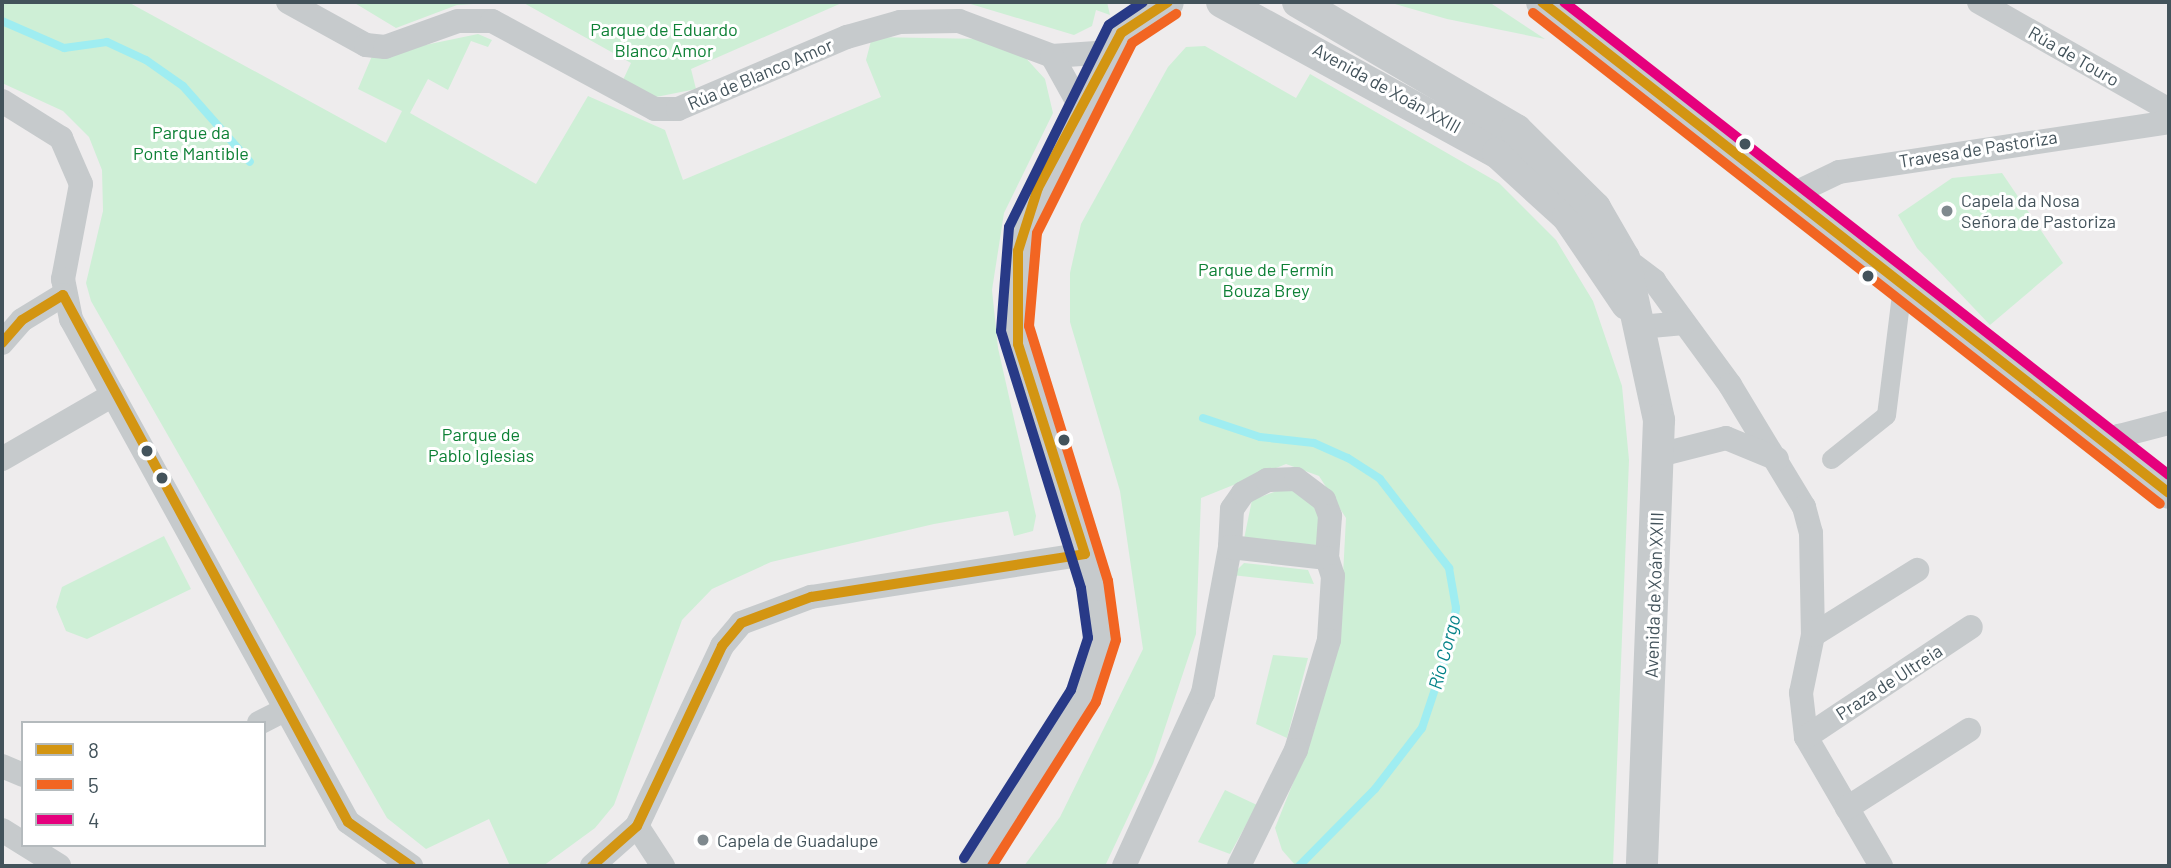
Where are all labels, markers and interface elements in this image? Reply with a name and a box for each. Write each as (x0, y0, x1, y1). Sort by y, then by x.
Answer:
park label: Parque de Eduardo Blanco Amor (590, 19, 738, 61)
street label: Rúa de Touro (2025, 21, 2123, 91)
street label: Rúa de Blanco Amor (684, 34, 836, 114)
street label: Avenida de Xoán XXIII (1309, 38, 1465, 138)
park label: Parque da Ponte Mantible (133, 122, 249, 164)
street label: Travesa de Pastoriza (1897, 126, 2059, 172)
unlabelled marker (1738, 137, 1752, 151)
place label: Capela da Nosa Señora de Pastoriza (1961, 190, 2116, 232)
marker: Capela da Nosa Señora de Pastoriza (1939, 203, 1955, 219)
park label: Parque de Fermín Bouza Brey (1198, 259, 1334, 302)
unlabelled marker (1861, 269, 1875, 283)
park label: Parque de Pablo Iglesias (428, 424, 534, 466)
unlabelled marker (1057, 433, 1071, 447)
unlabelled marker (140, 444, 154, 458)
unlabelled marker (155, 471, 169, 485)
street label: Avenida de Xoán XXIII (1640, 512, 1668, 678)
water label: Río Corgo (1423, 612, 1465, 692)
street label: Praza de Ultreia (1832, 640, 1946, 724)
legend (21, 721, 266, 847)
text: 8 (88, 737, 99, 762)
text: 5 (88, 772, 99, 797)
text: 4 (88, 807, 100, 832)
place label: Capela de Guadalupe (717, 829, 878, 851)
marker: Capela de Guadalupe (695, 832, 711, 848)

